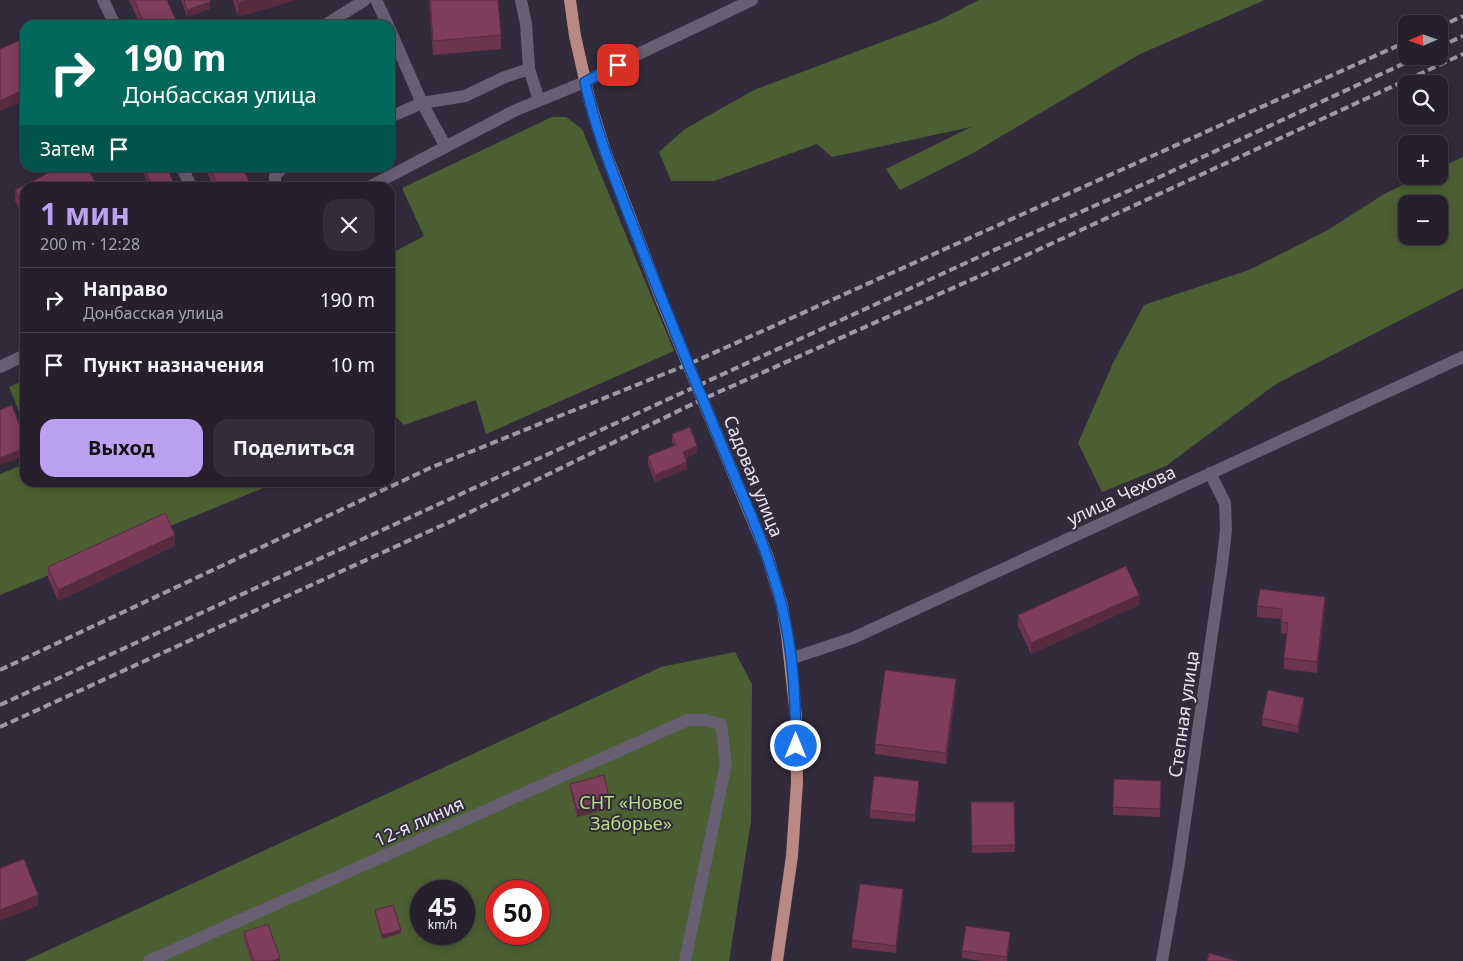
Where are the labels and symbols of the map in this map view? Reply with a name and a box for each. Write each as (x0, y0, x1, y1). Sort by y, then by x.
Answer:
north arrow (1398, 15, 1448, 65)
pin (597, 44, 639, 86)
street label: Садовая улица (719, 412, 789, 540)
street label: улица Чехова (1063, 459, 1179, 531)
street label: Степная улица (1162, 649, 1204, 779)
position arrow (769, 719, 821, 771)
park label: СНТ «Новое Заборье» (579, 790, 683, 835)
street label: 12-я линия (370, 791, 468, 851)
speed limit sign: 50 (485, 880, 550, 945)

